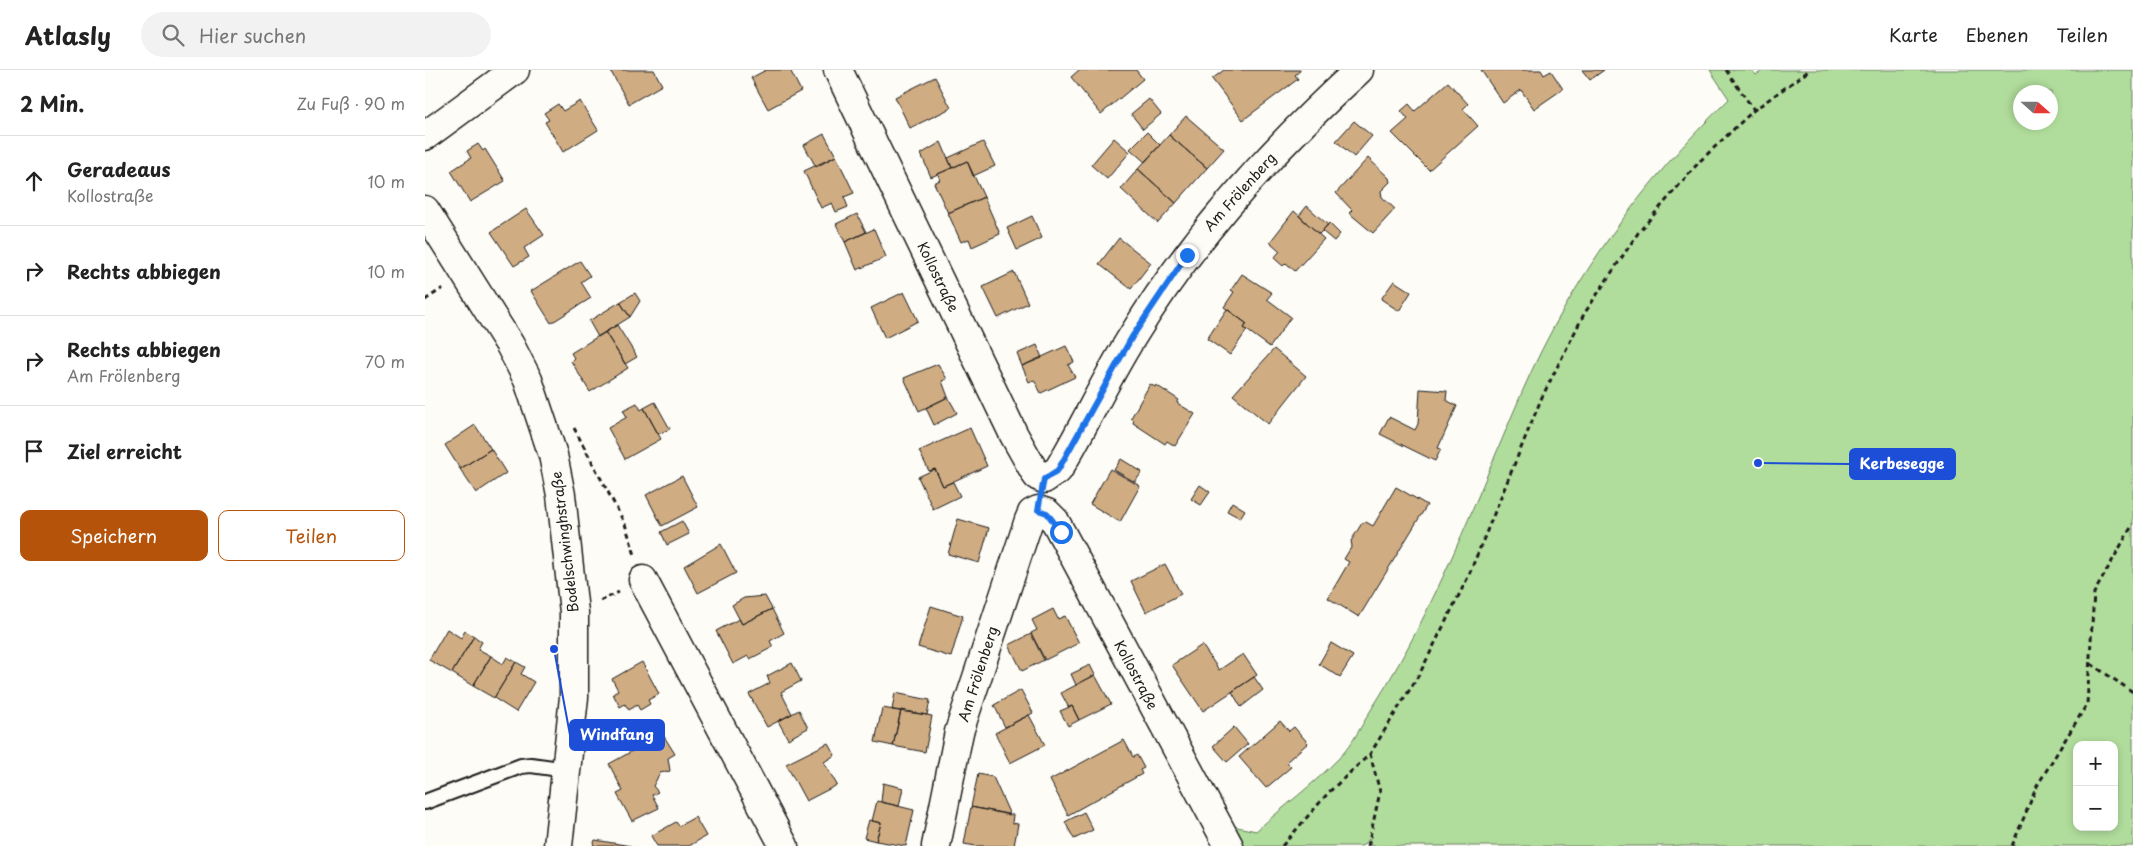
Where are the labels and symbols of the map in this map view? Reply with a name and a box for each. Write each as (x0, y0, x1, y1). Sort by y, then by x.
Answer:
north arrow (2013, 85, 2058, 130)
street label: Am Frölenberg (1199, 148, 1281, 236)
street label: Kollostraße (912, 238, 964, 315)
route end (1176, 244, 1199, 267)
callout: Kerbesegge (1850, 449, 1955, 479)
text: Kerbesegge (1860, 451, 1944, 474)
street label: Bodelschwinghstraße (545, 470, 584, 614)
route start (1050, 521, 1073, 544)
street label: Am Frölenberg (952, 623, 1003, 724)
street label: Kollostraße (1109, 636, 1163, 713)
callout: Windfang (570, 720, 664, 750)
text: Windfang (580, 722, 654, 745)

